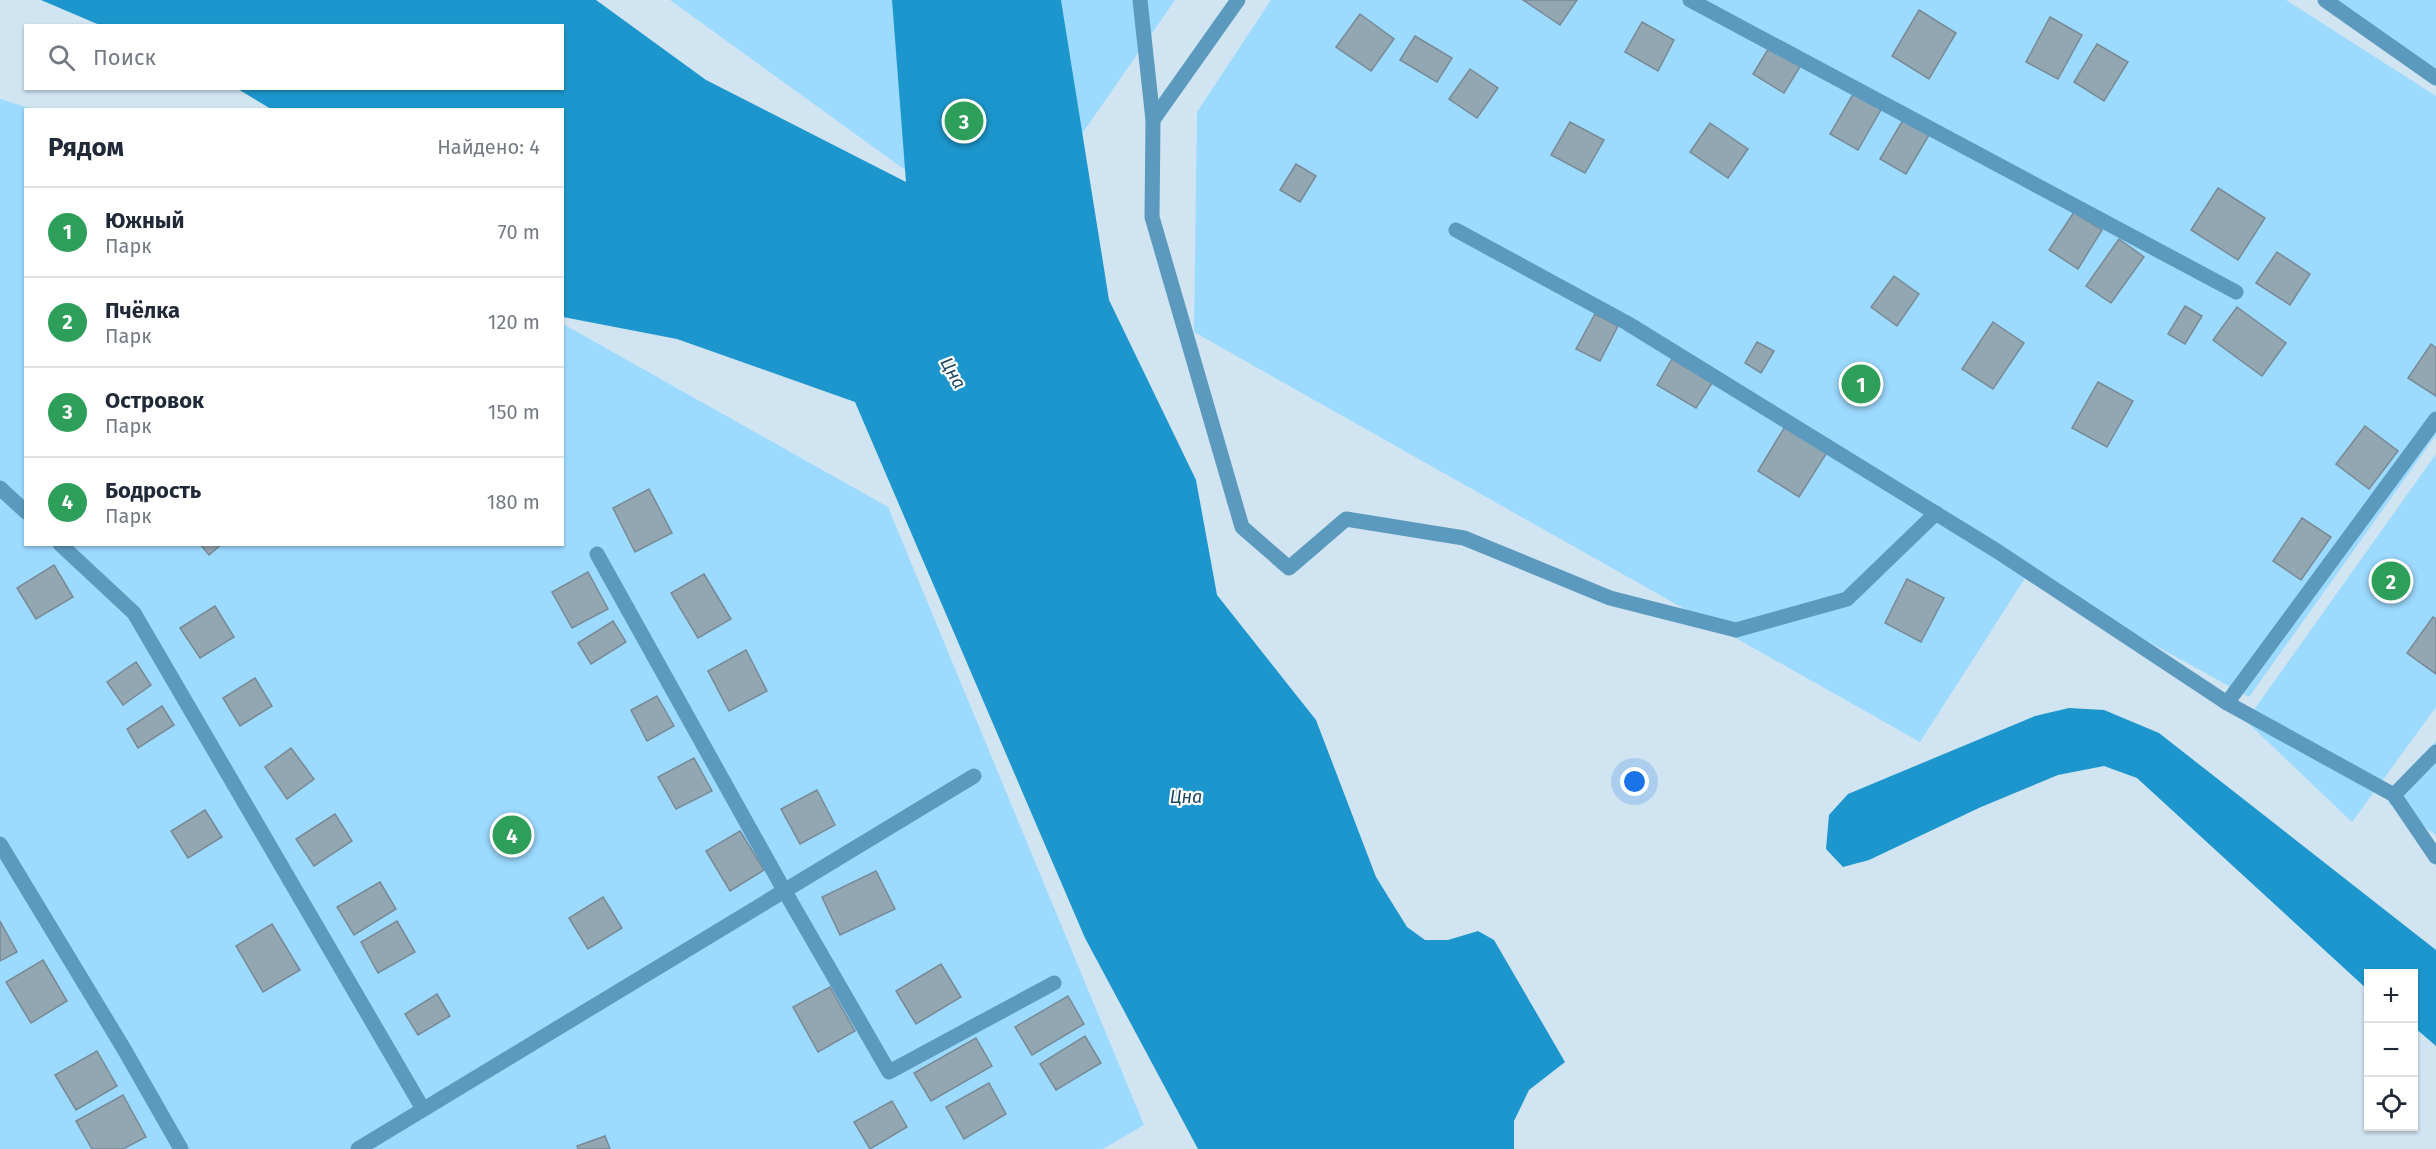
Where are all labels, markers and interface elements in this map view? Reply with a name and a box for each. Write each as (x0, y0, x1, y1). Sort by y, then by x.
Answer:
search box (24, 24, 564, 90)
icon: search (45, 41, 78, 74)
text: Поиск (93, 44, 156, 71)
pin: 3 (944, 98, 984, 144)
text: Рядом (48, 132, 124, 163)
text: Найдено: 4 (437, 135, 540, 159)
text: Южный (105, 207, 185, 234)
text: 1 (63, 220, 72, 244)
text: 70 m (498, 220, 540, 244)
text: Парк (105, 234, 152, 258)
text: Пчёлка (105, 297, 180, 324)
text: 2 (62, 310, 73, 334)
text: 120 m (488, 310, 540, 334)
text: Парк (105, 324, 152, 348)
water label: Цна (935, 353, 971, 393)
pin: 1 (1842, 362, 1880, 406)
text: Островок (105, 387, 204, 414)
text: 3 (62, 400, 73, 424)
text: 150 m (488, 400, 540, 424)
text: Парк (105, 414, 152, 438)
text: Бодрость (105, 477, 201, 504)
text: 4 (62, 490, 73, 514)
text: 180 m (487, 490, 540, 514)
text: Парк (105, 504, 152, 528)
pin: 2 (2372, 558, 2410, 604)
your location (1620, 767, 1649, 796)
water label: Цна (1170, 786, 1202, 808)
pin: 4 (492, 812, 532, 858)
map controls (2364, 969, 2418, 1131)
button: + (2364, 969, 2418, 1023)
button: − (2364, 1023, 2418, 1077)
button: locate (2364, 1077, 2418, 1131)

